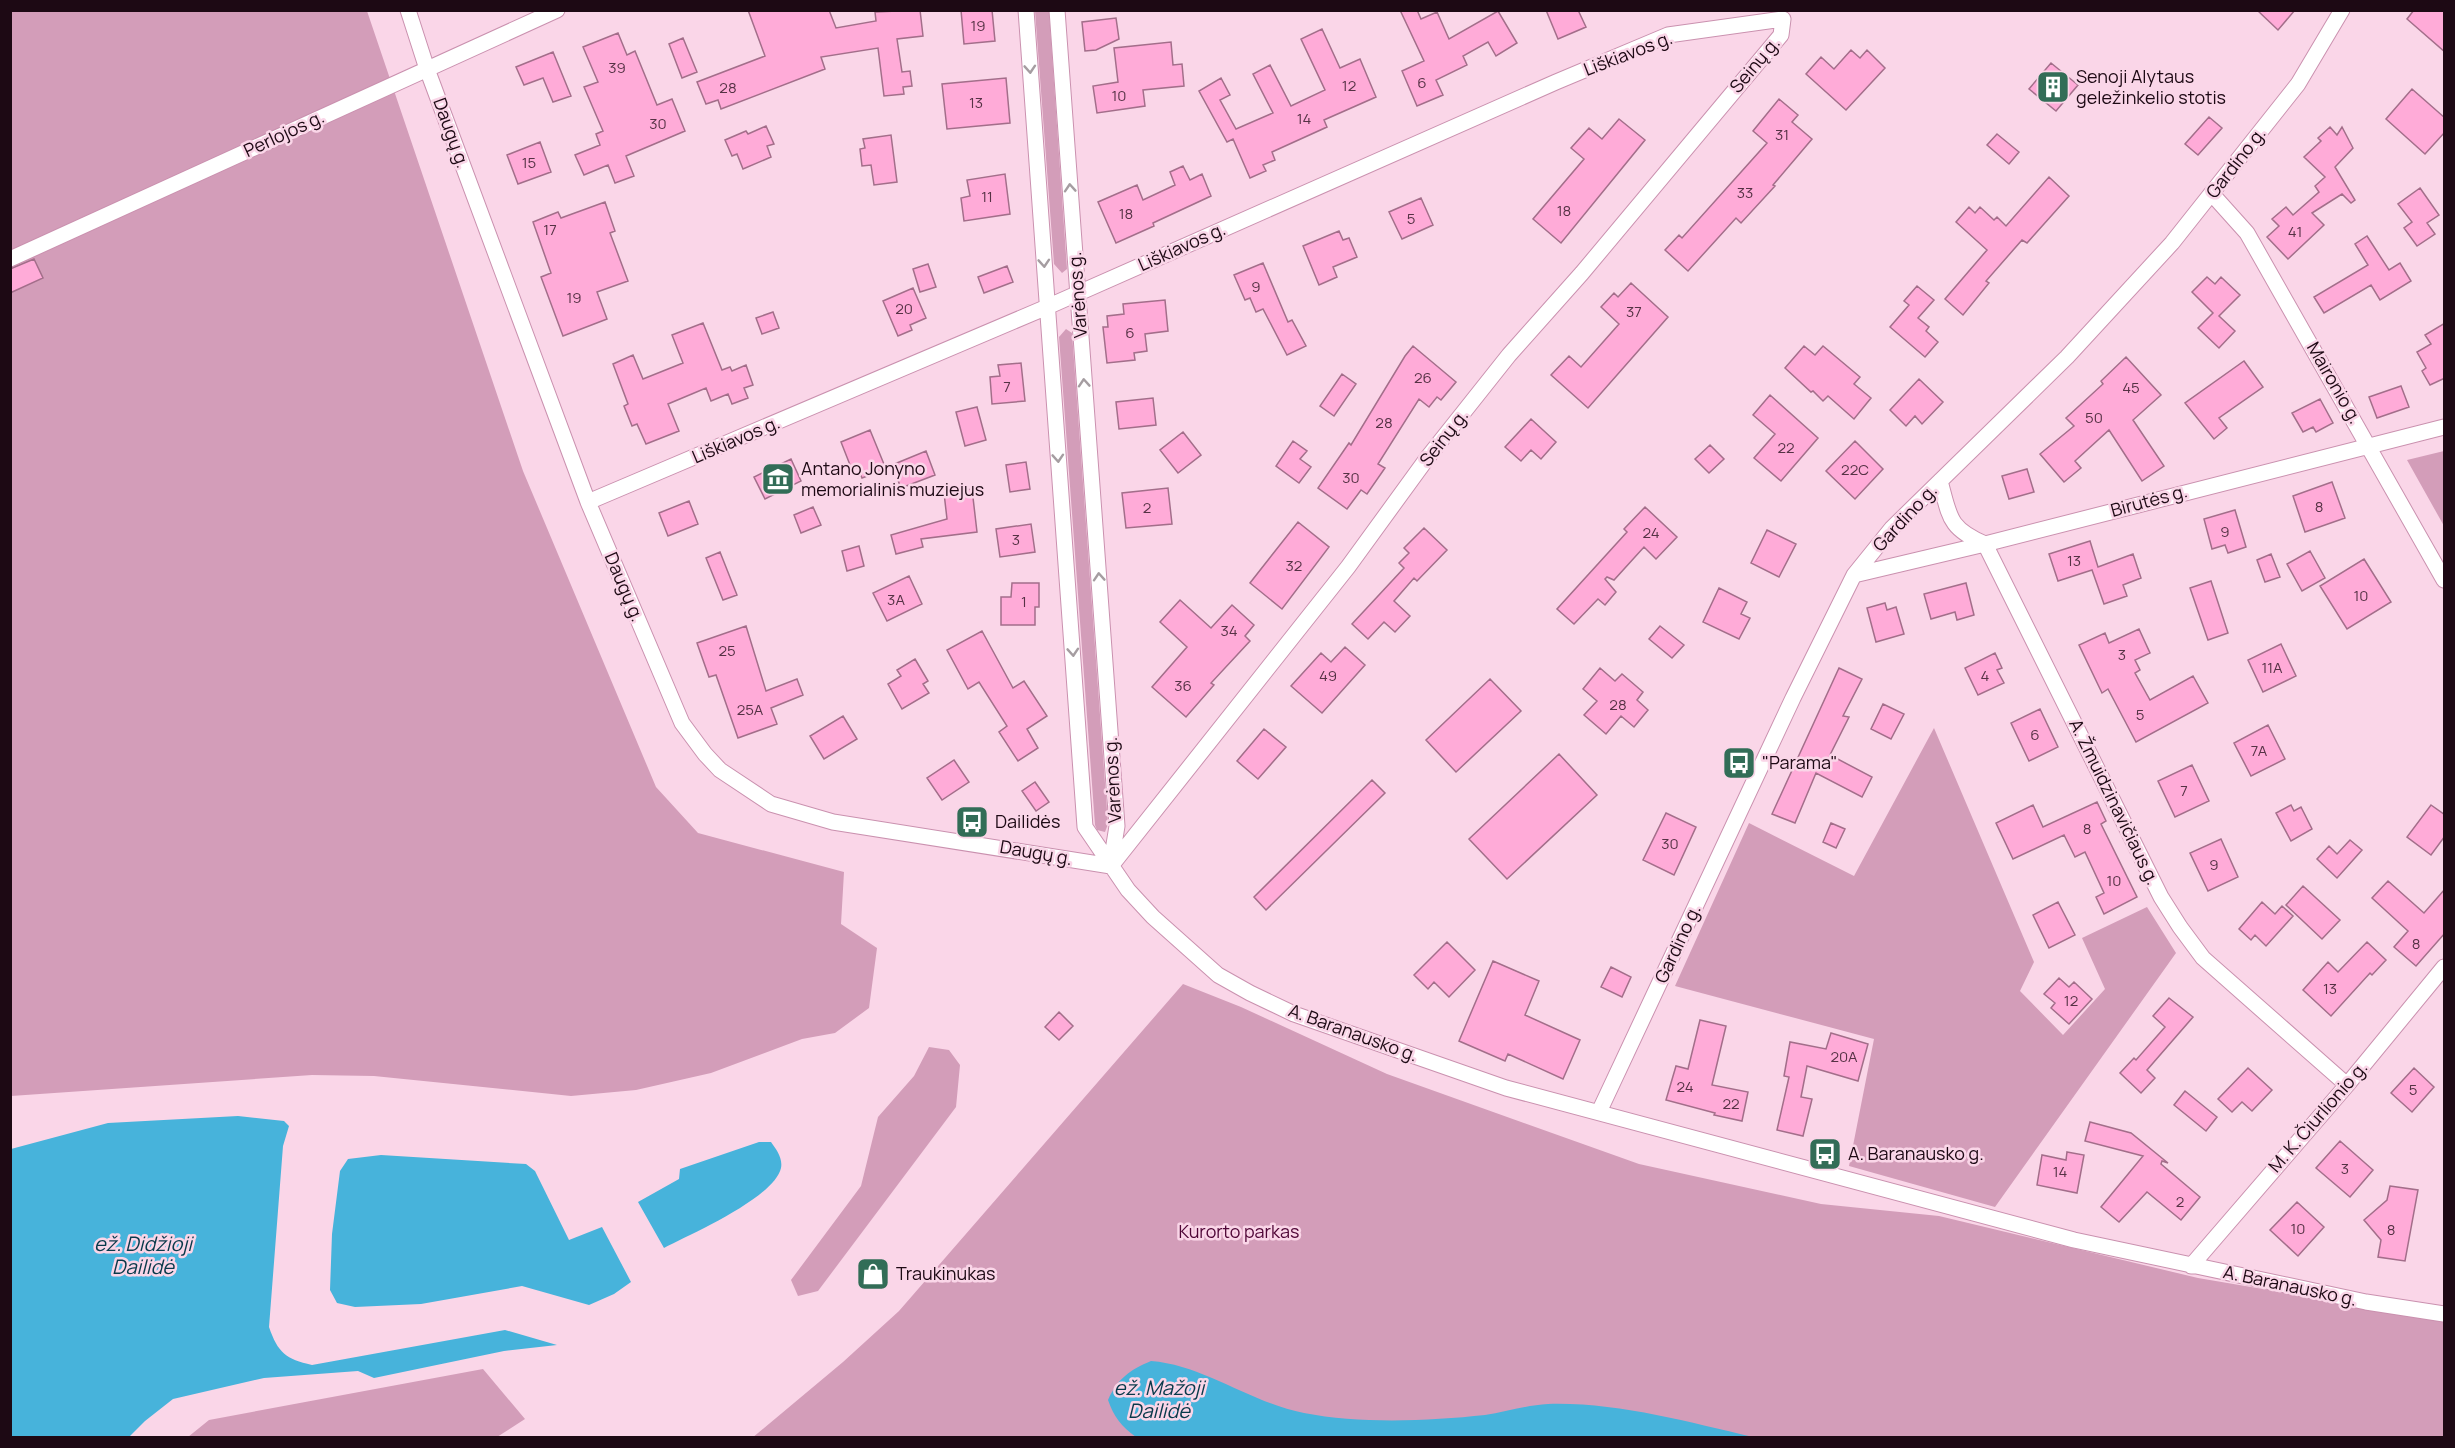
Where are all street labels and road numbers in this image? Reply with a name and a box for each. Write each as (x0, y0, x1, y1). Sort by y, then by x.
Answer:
street label: Liškiavos g. (1580, 25, 1675, 81)
street label: Seinų g. (1724, 31, 1785, 97)
street label: Daugų g. (428, 94, 476, 171)
street label: Perlojos g. (240, 104, 328, 162)
street label: Gardino g. (2200, 122, 2271, 203)
street label: Liškiavos g. (1134, 216, 1229, 276)
street label: Varėnos g. (1062, 251, 1092, 339)
street label: Maironio g. (2302, 337, 2368, 428)
street label: Seinų g. (1413, 404, 1473, 471)
street label: Liškiavos g. (688, 410, 783, 468)
street label: Gardino g. (1867, 478, 1942, 556)
street label: Birutės g. (2108, 478, 2190, 522)
street label: Daugų g. (600, 548, 650, 625)
street label: A. Žmuidzinavičiaus g. (2064, 715, 2166, 888)
street label: Varėnos g. (1098, 736, 1126, 824)
street label: Daugų g. (998, 834, 1074, 870)
street label: Gardino g. (1648, 900, 1706, 987)
street label: A. Baranausko g. (1285, 998, 1421, 1067)
street label: M. K. Čiurlionio g. (2262, 1056, 2372, 1177)
street label: A. Baranausko g. (2221, 1259, 2359, 1311)

